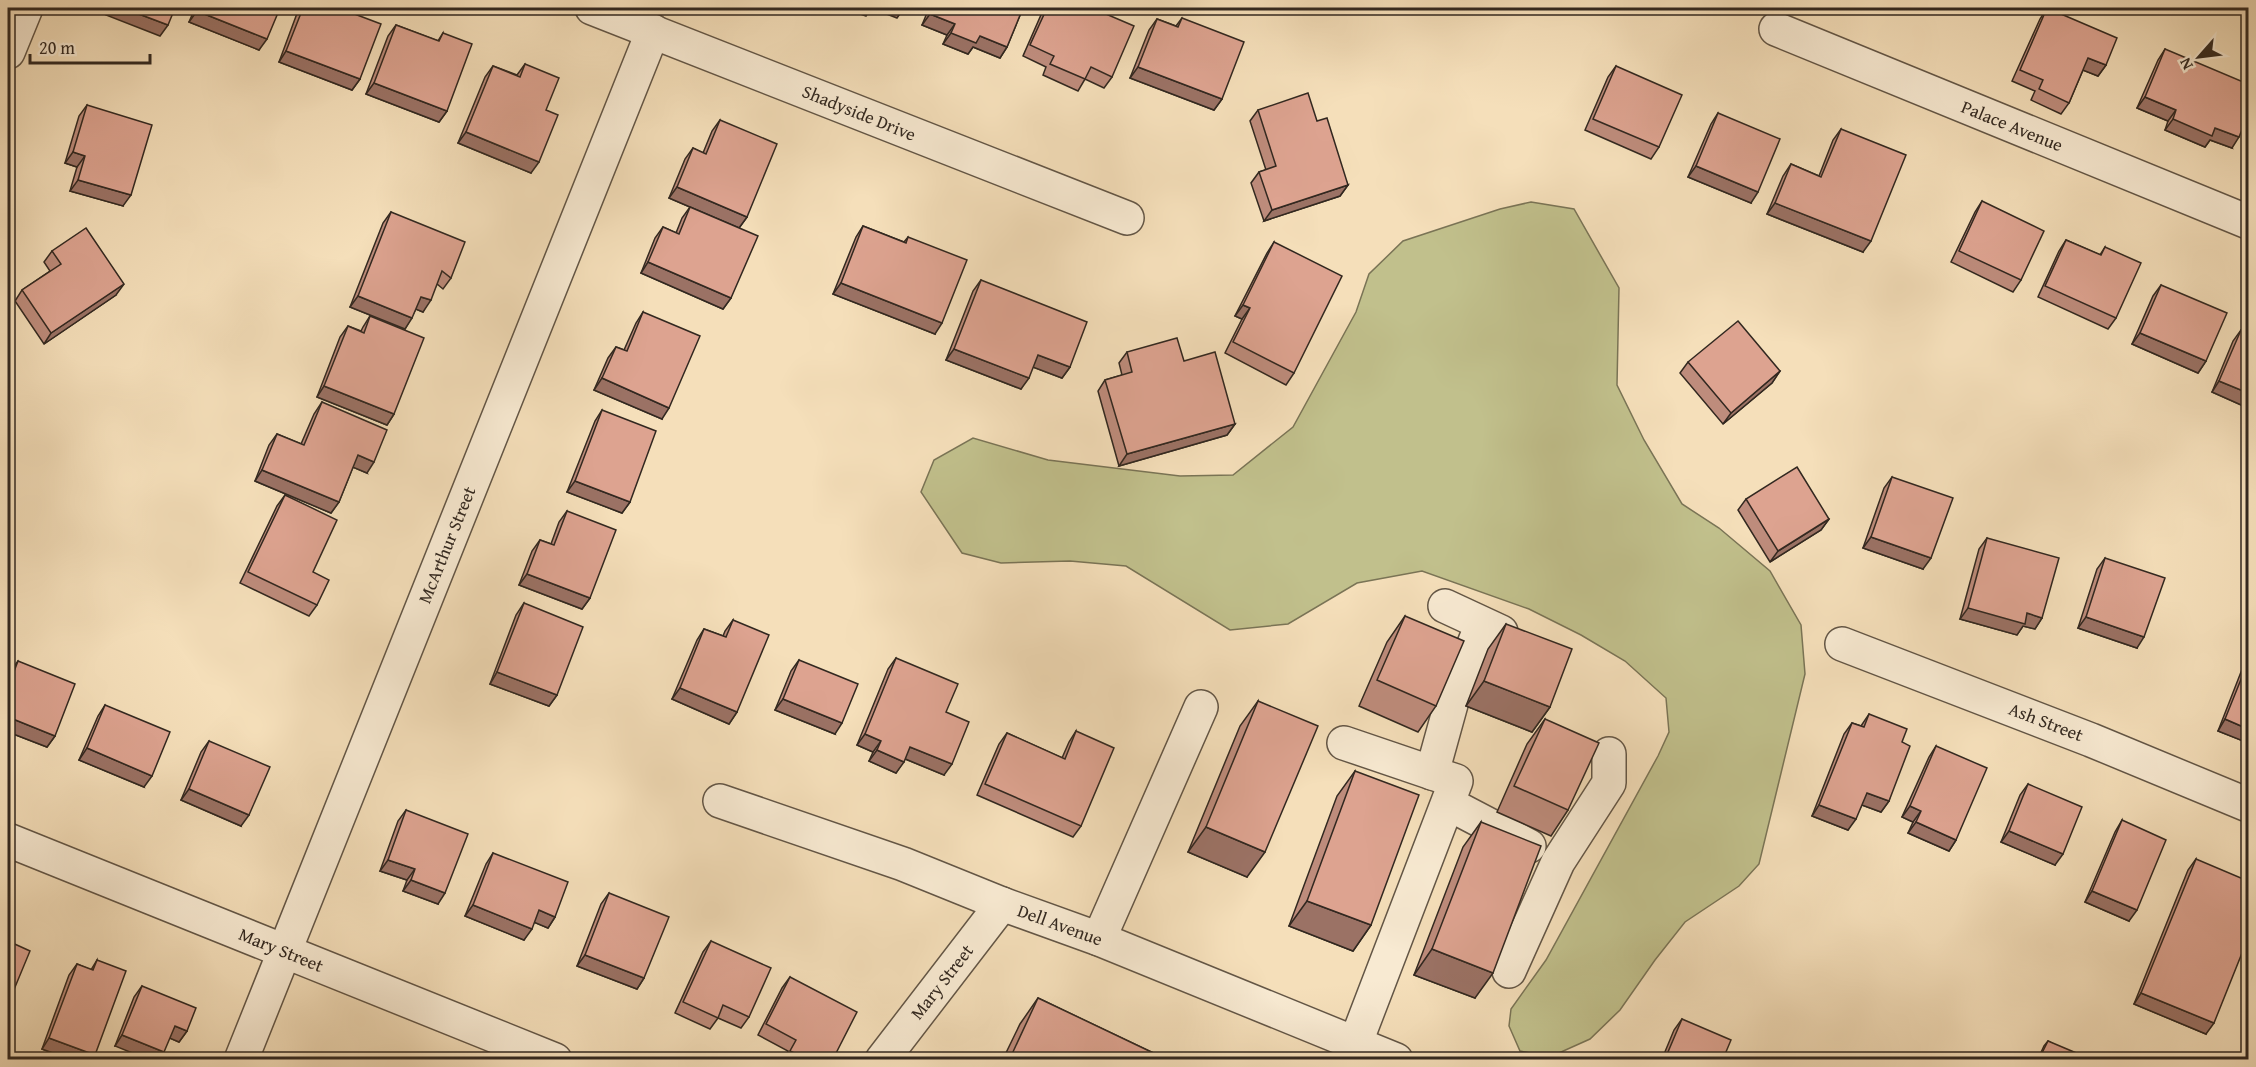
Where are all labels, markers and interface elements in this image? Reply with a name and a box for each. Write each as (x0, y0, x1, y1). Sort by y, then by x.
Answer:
scale bar (30, 27, 150, 65)
north arrow (2169, 27, 2229, 87)
text: 20 m (39, 34, 75, 61)
text: N (2173, 53, 2199, 74)
street label: Shadyside Drive (798, 77, 920, 148)
street label: Palace Avenue (1957, 93, 2067, 158)
street label: McArthur Street (411, 482, 483, 607)
street label: Ash Street (2005, 695, 2088, 748)
street label: Dell Avenue (1014, 897, 1106, 952)
street label: Mary Street (235, 920, 328, 979)
street label: Mary Street (904, 938, 980, 1025)

